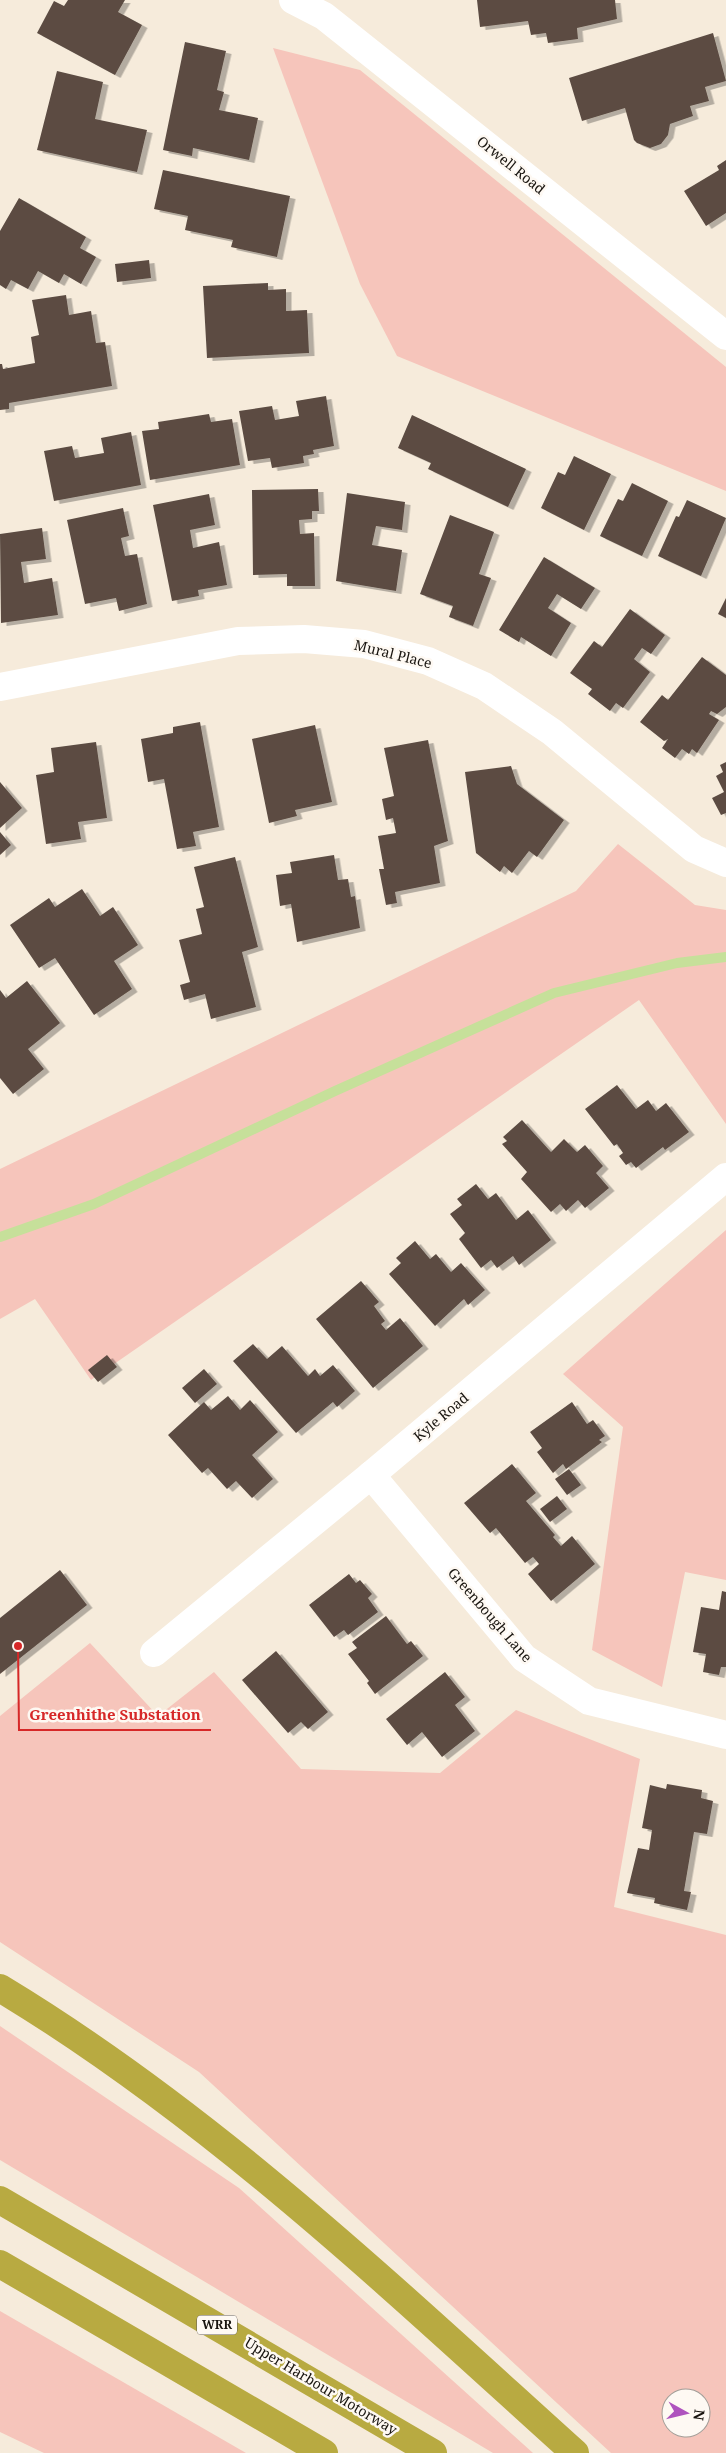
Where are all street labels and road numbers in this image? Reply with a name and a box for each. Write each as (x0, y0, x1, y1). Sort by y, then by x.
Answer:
street label: Orwell Road (473, 131, 550, 198)
street label: Mural Place (352, 635, 434, 672)
street label: Kyle Road (409, 1388, 473, 1445)
street label: Greenbough Lane (444, 1563, 537, 1666)
road number: WRR (197, 2316, 237, 2334)
street label: Upper Harbour Motorway (241, 2332, 401, 2439)

